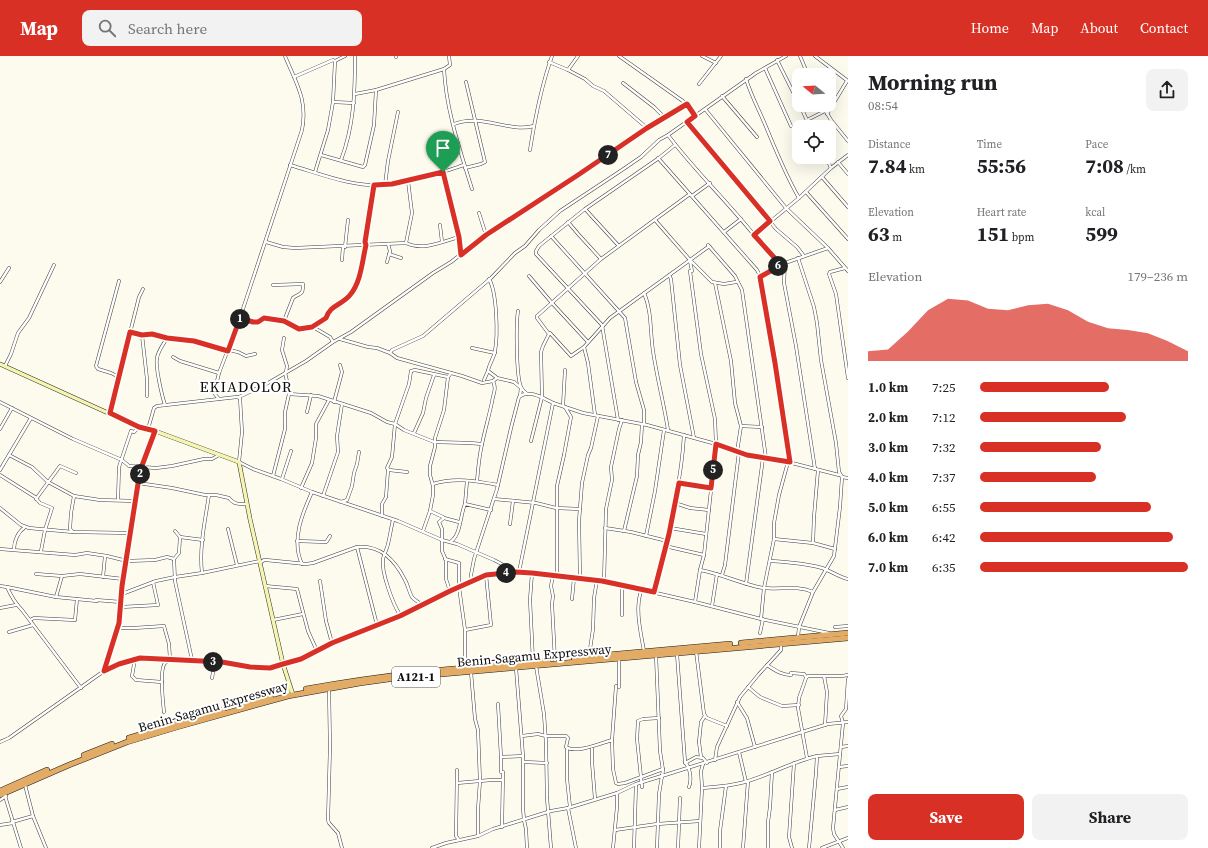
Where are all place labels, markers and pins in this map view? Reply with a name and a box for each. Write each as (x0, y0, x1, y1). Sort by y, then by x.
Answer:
pin (426, 131, 460, 172)
pin: 7 (598, 145, 618, 165)
pin: 6 (768, 256, 788, 276)
pin: 1 (230, 309, 250, 329)
pin: 5 (703, 460, 723, 480)
pin: 2 (130, 464, 150, 484)
pin: 4 (496, 563, 516, 583)
pin: 3 (203, 652, 223, 672)

